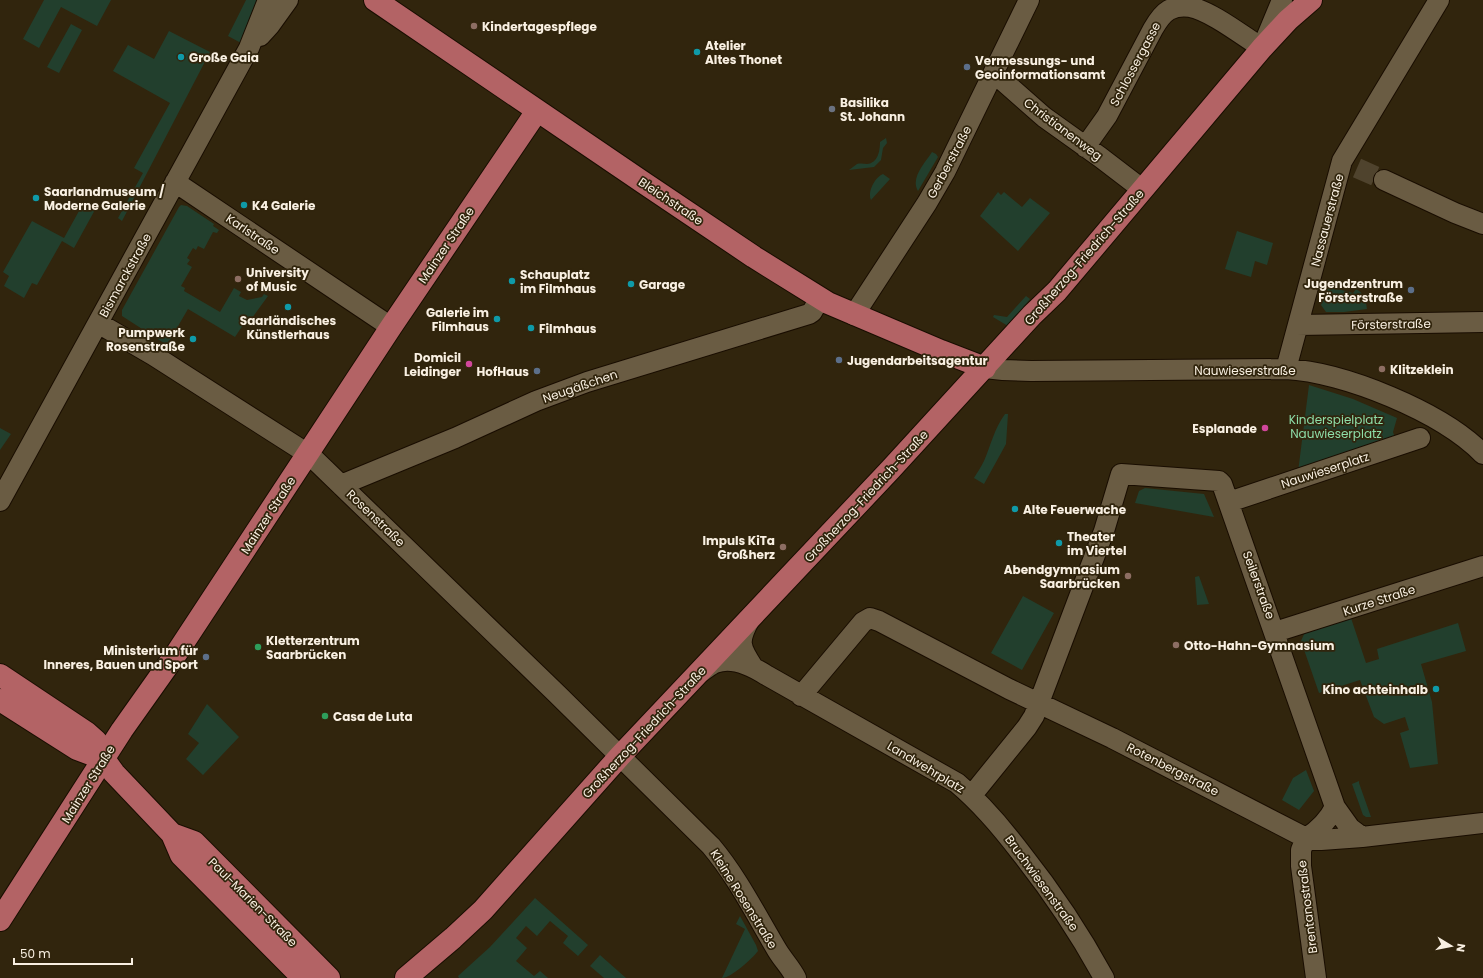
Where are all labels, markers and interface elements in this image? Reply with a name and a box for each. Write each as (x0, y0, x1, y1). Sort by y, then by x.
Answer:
place label: Kindertagespflege (482, 18, 597, 35)
street label: Schlossergasse (1106, 19, 1164, 109)
marker: Kindertagespflege (469, 21, 479, 31)
place label: Atelier Altes Thonet (705, 37, 782, 68)
marker: Atelier Altes Thonet (692, 47, 702, 57)
place label: Große Gaia (189, 49, 259, 66)
marker: Große Gaia (176, 52, 186, 62)
place label: Vermessungs- und Geoinformationsamt (975, 52, 1105, 83)
marker: Vermessungs- und Geoinformationsamt (962, 62, 972, 72)
place label: Basilika St. Johann (840, 94, 905, 125)
street label: Christianenweg (1020, 94, 1106, 164)
marker: Basilika St. Johann (827, 104, 837, 114)
street label: Gerberstraße (923, 123, 975, 201)
street label: Nassauerstraße (1306, 172, 1348, 268)
street label: Bleichstraße (635, 173, 707, 229)
place label: Saarlandmuseum / Moderne Galerie (44, 183, 165, 214)
street label: Großherzog-Friedrich-Straße (1020, 185, 1148, 329)
marker: Saarlandmuseum / Moderne Galerie (31, 193, 41, 203)
place label: K4 Galerie (252, 197, 316, 214)
marker: K4 Galerie (239, 200, 249, 210)
street label: Mainzer Straße (414, 203, 478, 287)
street label: Karlstraße (223, 210, 283, 258)
street label: Bismarckstraße (95, 230, 155, 320)
place label: University of Music (246, 264, 309, 295)
place label: Schauplatz im Filmhaus (520, 266, 596, 297)
marker: University of Music (233, 274, 243, 284)
place label: Jugendzentrum Försterstraße (1304, 275, 1404, 306)
marker: Schauplatz im Filmhaus (507, 276, 517, 286)
place label: Garage (639, 276, 686, 293)
marker: Garage (626, 279, 636, 289)
marker: Jugendzentrum Försterstraße (1406, 285, 1416, 295)
marker: Saarländisches Künstlerhaus (283, 302, 293, 312)
place label: Galerie im Filmhaus (426, 304, 489, 335)
place label: Saarländisches Künstlerhaus (240, 312, 337, 343)
marker: Galerie im Filmhaus (492, 314, 502, 324)
street label: Försterstraße (1351, 315, 1431, 333)
place label: Filmhaus (539, 320, 597, 337)
marker: Filmhaus (526, 323, 536, 333)
place label: Pumpwerk Rosenstraße (106, 324, 186, 355)
marker: Pumpwerk Rosenstraße (188, 334, 198, 344)
place label: Domicil Leidinger (404, 349, 461, 380)
place label: Jugendarbeitsagentur (847, 352, 988, 369)
marker: Jugendarbeitsagentur (834, 355, 844, 365)
marker: Domicil Leidinger (464, 359, 474, 369)
place label: Klitzeklein (1390, 361, 1454, 378)
street label: Nauwieserstraße (1194, 362, 1296, 379)
place label: HofHaus (477, 363, 529, 380)
marker: Klitzeklein (1377, 364, 1387, 374)
street label: Neugäßchen (540, 365, 620, 407)
marker: HofHaus (532, 366, 542, 376)
park label: Kinderspielplatz Nauwieserplatz (1289, 411, 1383, 442)
place label: Esplanade (1192, 420, 1258, 437)
marker: Esplanade (1260, 423, 1270, 433)
street label: Großherzog-Friedrich-Straße (800, 426, 932, 566)
street label: Nauwieserplatz (1279, 448, 1371, 492)
street label: Mainzer Straße (237, 473, 299, 557)
street label: Rosenstraße (343, 486, 409, 550)
place label: Alte Feuerwache (1023, 501, 1127, 518)
marker: Alte Feuerwache (1010, 504, 1020, 514)
place label: Theater im Viertel (1067, 528, 1126, 559)
place label: Impuls KiTa Großherz (703, 532, 775, 563)
marker: Theater im Viertel (1054, 538, 1064, 548)
marker: Impuls KiTa Großherz (778, 542, 788, 552)
street label: Seilerstraße (1239, 549, 1279, 621)
place label: Abendgymnasium Saarbrücken (1004, 561, 1120, 592)
marker: Abendgymnasium Saarbrücken (1123, 571, 1133, 581)
street label: Kurze Straße (1341, 580, 1417, 620)
place label: Kletterzentrum Saarbrücken (266, 632, 360, 663)
place label: Otto-Hahn-Gymnasium (1184, 637, 1335, 654)
marker: Otto-Hahn-Gymnasium (1171, 640, 1181, 650)
place label: Ministerium für Inneres, Bauen und Sport (43, 642, 198, 673)
marker: Kletterzentrum Saarbrücken (253, 642, 263, 652)
marker: Ministerium für Inneres, Bauen und Sport (201, 652, 211, 662)
street label: Großherzog-Friedrich-Straße (578, 662, 710, 802)
place label: Kino achteinhalb (1323, 681, 1428, 698)
marker: Kino achteinhalb (1431, 684, 1441, 694)
place label: Casa de Luta (333, 708, 413, 725)
marker: Casa de Luta (320, 711, 330, 721)
street label: Landwehrplatz (884, 737, 968, 797)
street label: Rotenbergstraße (1124, 738, 1222, 800)
street label: Mainzer Straße (57, 742, 119, 826)
street label: Bruchwiesenstraße (1001, 832, 1083, 934)
street label: Kleine Rosenstraße (707, 846, 781, 952)
street label: Paul-Marien-Straße (205, 854, 301, 950)
street label: Brentanostraße (1293, 860, 1321, 954)
north arrow (1431, 926, 1471, 966)
scale bar (14, 940, 132, 966)
text: N (1452, 942, 1469, 953)
text: 50 m (20, 945, 51, 962)

